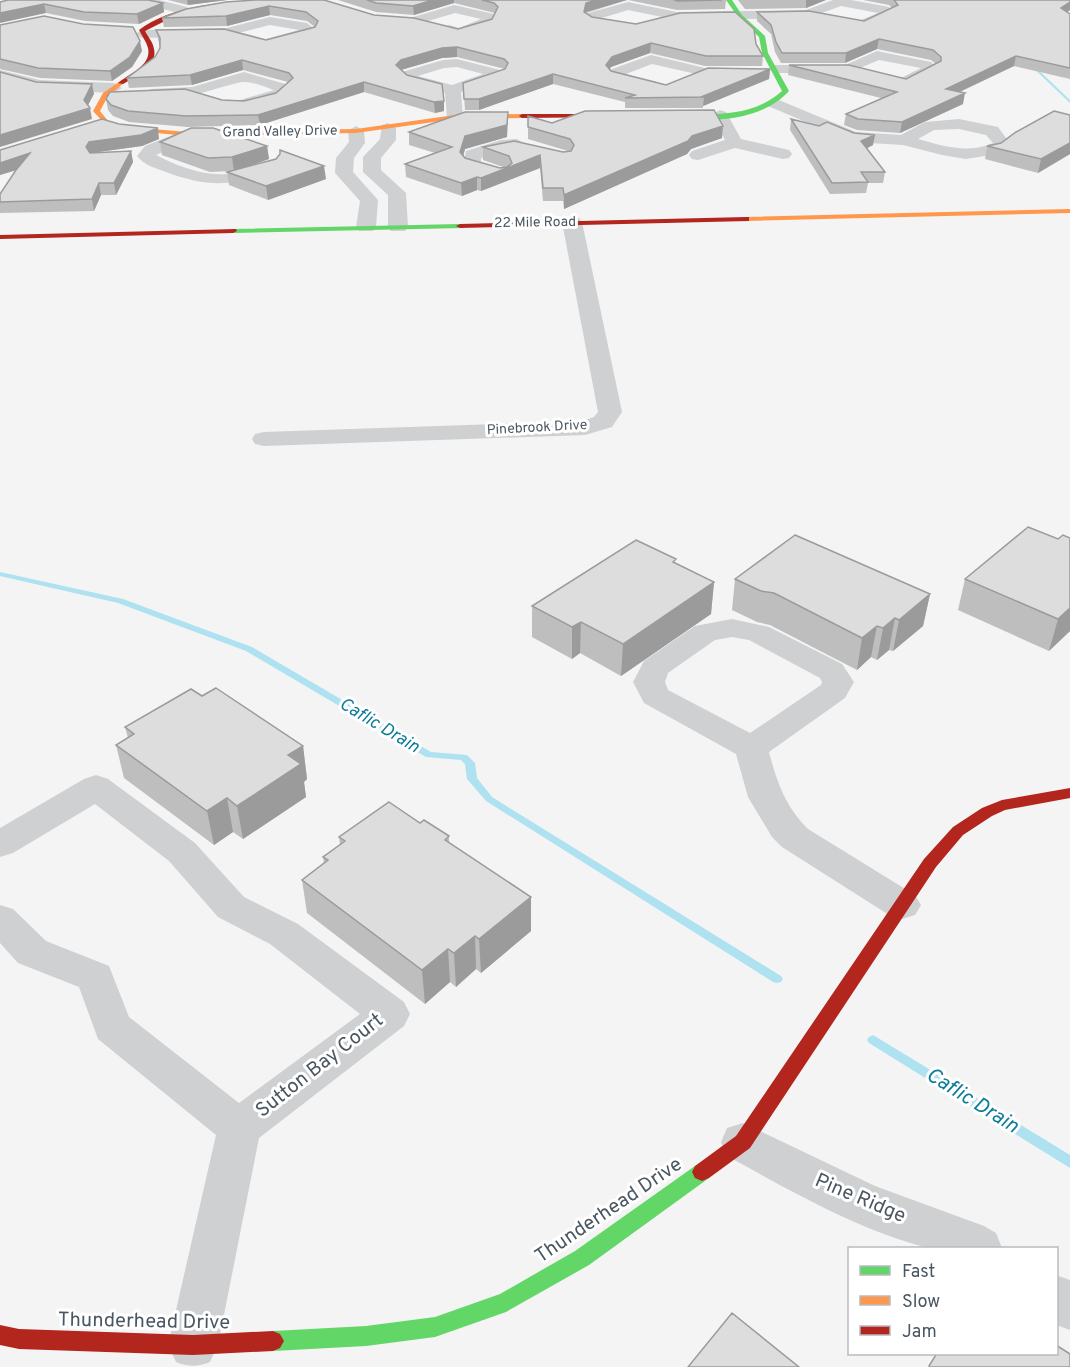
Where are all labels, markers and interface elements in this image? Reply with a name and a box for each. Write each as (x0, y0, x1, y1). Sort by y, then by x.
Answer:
street label: Grand Valley Drive (222, 122, 338, 142)
street label: 22 Mile Road (494, 214, 576, 232)
street label: Pinebrook Drive (486, 417, 588, 439)
water label: Caflic Drain (335, 693, 424, 759)
street label: Sutton Bay Court (251, 1008, 389, 1124)
water label: Caflic Drain (920, 1062, 1024, 1140)
street label: Thunderhead Drive (530, 1152, 688, 1270)
street label: Pine Ridge (811, 1168, 909, 1230)
legend (848, 1247, 1058, 1355)
text: Fast (902, 1261, 935, 1284)
text: Slow (902, 1291, 940, 1314)
street label: Thunderhead Drive (58, 1307, 230, 1337)
text: Jam (902, 1321, 937, 1344)

